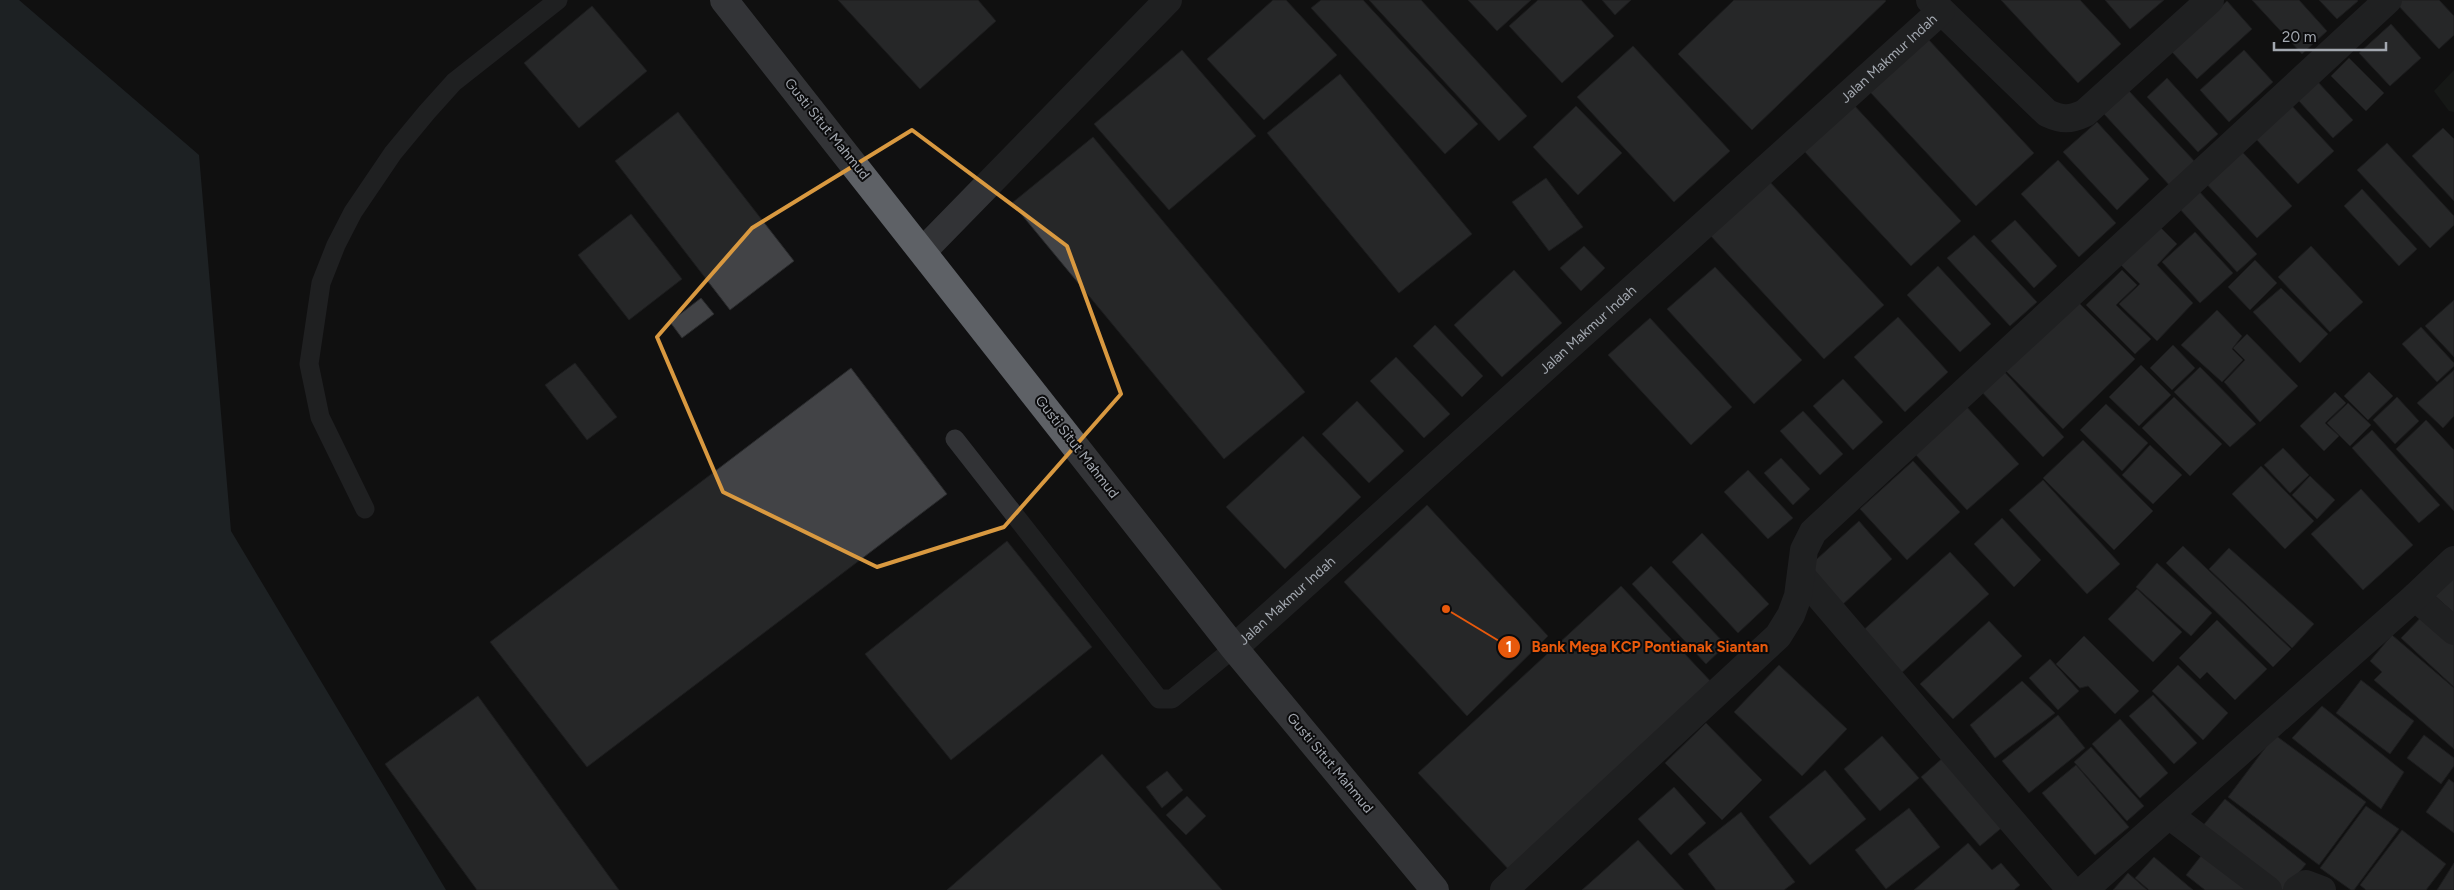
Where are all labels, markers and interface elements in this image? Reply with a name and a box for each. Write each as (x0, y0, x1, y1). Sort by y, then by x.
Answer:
street label: Jalan Makmur Indah (1837, 10, 1941, 106)
scale bar (2274, 20, 2386, 52)
text: 20 m (2282, 28, 2316, 46)
street label: Gusti Situt Mahmud (781, 75, 873, 183)
street label: Jalan Makmur Indah (1536, 281, 1640, 377)
street label: Gusti Situt Mahmud (1032, 392, 1122, 502)
street label: Jalan Makmur Indah (1235, 552, 1339, 648)
callout: Bank Mega KCP Pontianak Siantan (1496, 632, 1778, 662)
text: 1 (1506, 638, 1512, 656)
text: Bank Mega KCP Pontianak Siantan (1532, 638, 1768, 656)
street label: Gusti Situt Mahmud (1283, 710, 1377, 816)

